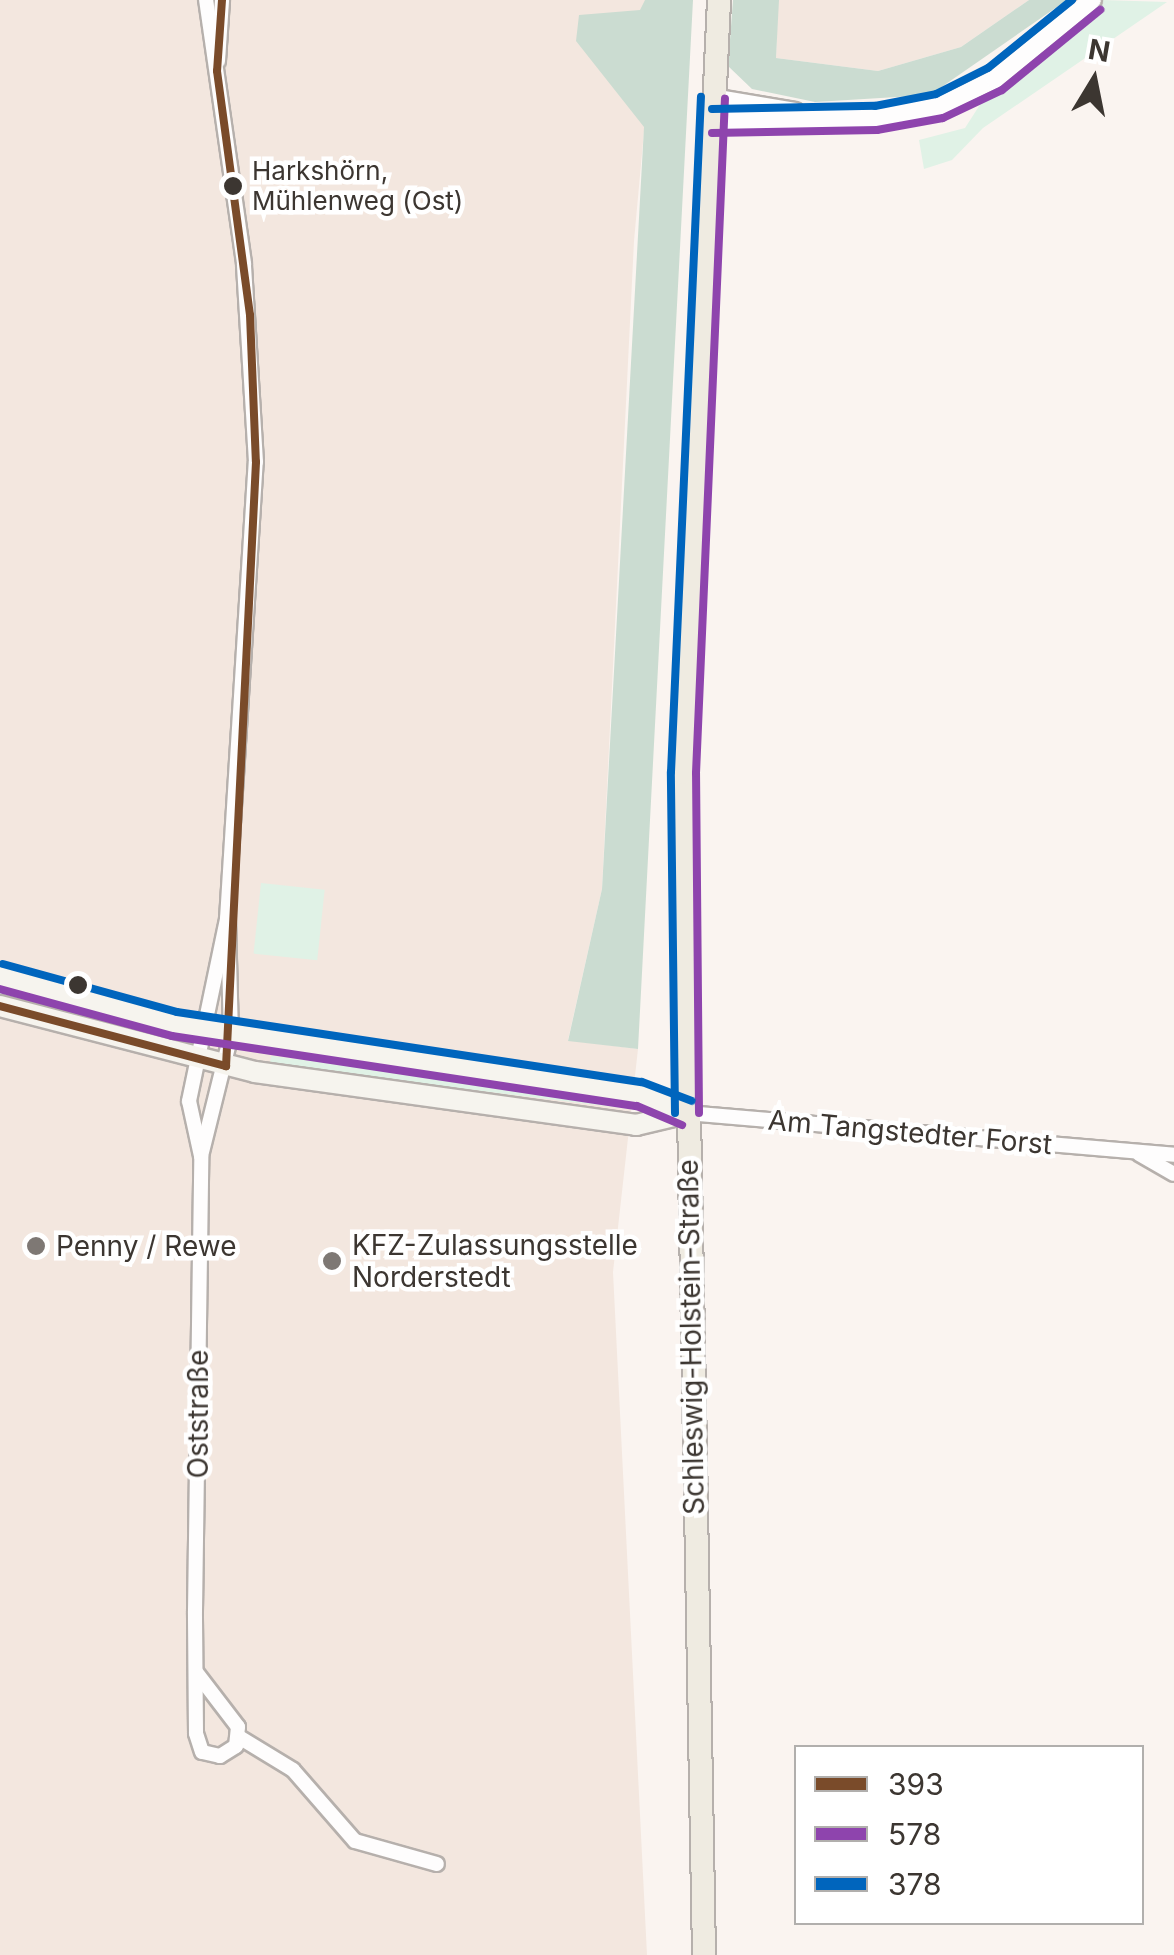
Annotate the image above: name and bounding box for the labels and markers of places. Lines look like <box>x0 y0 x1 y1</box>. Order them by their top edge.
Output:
place label: Harkshörn, Mühlenweg (Ost) <box>252 155 463 217</box>
marker: Harkshörn, Mühlenweg (Ost) <box>223 176 243 196</box>
unlabelled marker <box>68 975 88 995</box>
place label: KFZ-Zulassungsstelle Norderstedt <box>352 1228 638 1294</box>
place label: Penny / Rewe <box>56 1229 236 1263</box>
marker: Penny / Rewe <box>25 1235 47 1257</box>
marker: KFZ-Zulassungsstelle Norderstedt <box>321 1250 343 1272</box>

